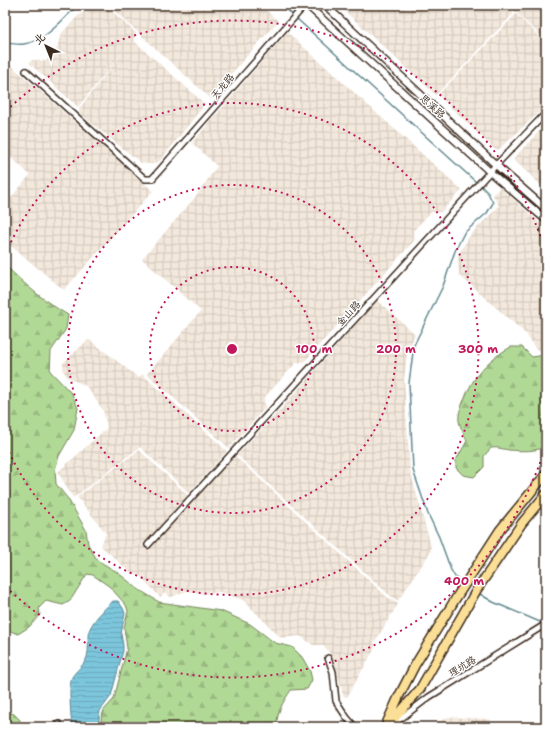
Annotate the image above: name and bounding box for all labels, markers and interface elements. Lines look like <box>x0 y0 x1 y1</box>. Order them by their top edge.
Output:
north arrow <box>26 26 66 66</box>
text: 北 <box>30 30 49 48</box>
street label: 天龙路 <box>208 71 237 102</box>
street label: 思溪路 <box>417 92 448 121</box>
street label: 金山路 <box>333 298 363 329</box>
text: 100 m <box>296 341 333 357</box>
text: 200 m <box>376 341 416 357</box>
text: 300 m <box>458 341 498 357</box>
centre of rings <box>225 342 239 356</box>
text: 400 m <box>444 573 484 589</box>
street label: 理坑路 <box>446 653 478 680</box>

